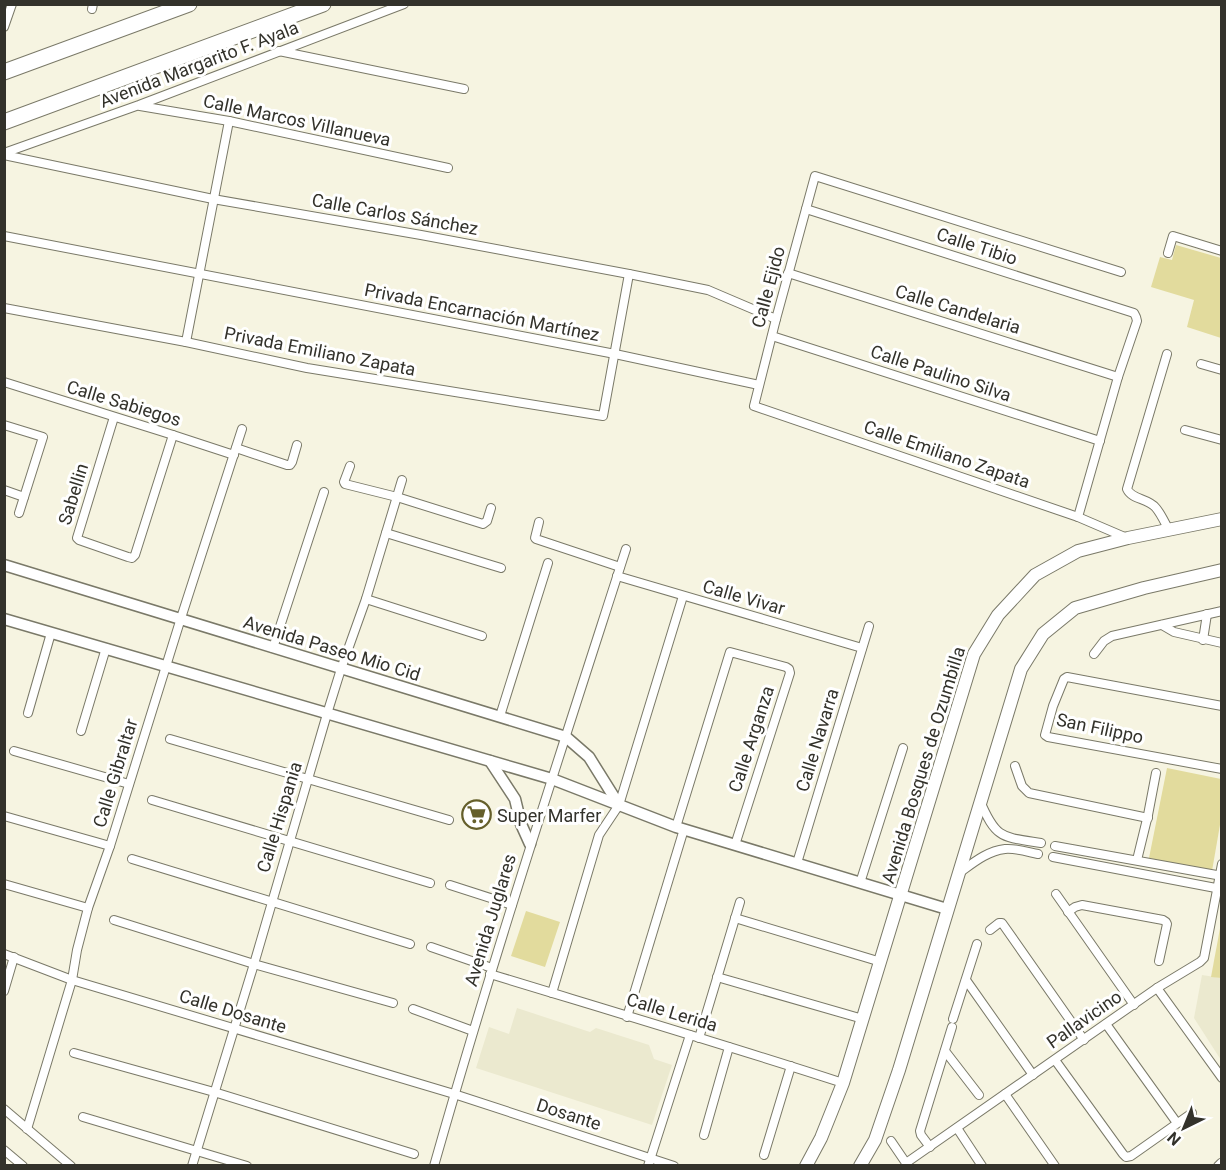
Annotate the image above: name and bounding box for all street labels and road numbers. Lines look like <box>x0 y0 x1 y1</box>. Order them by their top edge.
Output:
street label: Avenida Margarito F. Ayala <box>97 16 301 112</box>
street label: Calle Marcos Villanueva <box>201 90 393 150</box>
street label: Calle Carlos Sánchez <box>310 189 480 239</box>
street label: Calle Tibio <box>934 223 1020 269</box>
street label: Calle Ejido <box>747 244 789 330</box>
street label: Privada Encarnación Martínez <box>363 279 601 345</box>
street label: Calle Candelaria <box>893 280 1023 338</box>
street label: Privada Emiliano Zapata <box>223 322 417 380</box>
street label: Calle Paulino Silva <box>868 340 1014 406</box>
street label: Calle Sabiegos <box>64 376 184 430</box>
street label: Calle Emiliano Zapata <box>861 416 1033 492</box>
street label: Sabellin <box>54 461 92 527</box>
street label: Calle Vivar <box>700 575 788 619</box>
street label: Avenida Paseo Mio Cid <box>241 611 423 685</box>
street label: Avenida Bosques de Ozumbilla <box>877 644 969 886</box>
street label: Calle Arganza <box>724 683 778 795</box>
street label: Calle Navarra <box>791 686 843 794</box>
street label: San Filippo <box>1055 709 1145 747</box>
street label: Calle Gibraltar <box>88 716 142 830</box>
street label: Calle Hispania <box>252 759 306 875</box>
street label: Avenida Juglares <box>460 851 520 989</box>
street label: Calle Dosante <box>177 985 289 1037</box>
street label: Pallavicino <box>1043 986 1125 1052</box>
street label: Calle Lerida <box>624 988 720 1036</box>
street label: Dosante <box>534 1094 604 1134</box>

